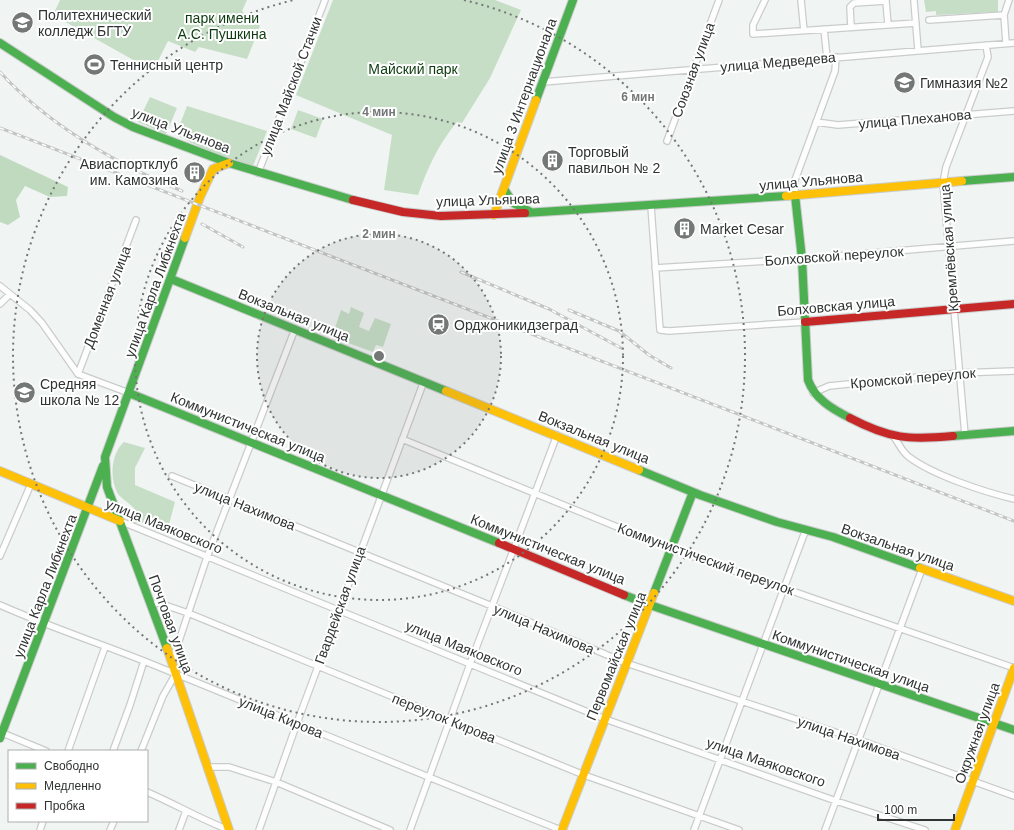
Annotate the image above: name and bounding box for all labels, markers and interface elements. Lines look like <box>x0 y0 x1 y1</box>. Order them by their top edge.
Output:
place label: Политехнический колледж БГТУ <box>38 7 152 39</box>
school or university icon: Политехнический колледж БГТУ <box>9 10 35 36</box>
park label: парк имени А.С. Пушкина <box>178 10 267 42</box>
street label: улица Майской Стачки <box>257 14 325 158</box>
street label: улица 3 Интернационала <box>488 16 560 176</box>
street label: Союзная улица <box>668 20 718 120</box>
street label: улица Медведева <box>720 49 837 75</box>
sports icon: Теннисный центр <box>81 52 107 78</box>
place label: Теннисный центр <box>110 57 223 73</box>
park label: Майский парк <box>368 61 459 77</box>
school or university icon: Гимназия №2 <box>892 70 918 96</box>
place label: Гимназия №2 <box>920 75 1008 91</box>
text: 6 мин <box>621 90 655 104</box>
street label: улица Ульянова <box>130 104 233 156</box>
text: 4 мин <box>362 105 396 119</box>
street label: улица Плеханова <box>858 106 972 132</box>
place label: Торговый павильон № 2 <box>568 144 660 176</box>
building icon: Торговый павильон № 2 <box>540 147 566 173</box>
place label: Авиаспортклуб им. Камозина <box>80 156 178 188</box>
building icon: Авиаспортклуб им. Камозина <box>181 159 207 185</box>
street label: улица Ульянова <box>759 168 864 194</box>
street label: Кремлёвская улица <box>937 184 961 312</box>
street label: улица Ульянова <box>436 190 540 210</box>
street label: улица Карла Либкнехта <box>121 210 189 359</box>
building icon: Market Cesar <box>671 216 697 242</box>
place label: Market Cesar <box>700 221 784 237</box>
text: 2 мин <box>362 227 396 241</box>
street label: Болховской переулок <box>764 243 905 269</box>
street label: Доменная улица <box>80 244 134 350</box>
street label: Вокзальная улица <box>236 285 352 345</box>
street label: Болховская улица <box>777 293 896 319</box>
station icon: Орджоникидзеград <box>426 312 452 338</box>
place label: Орджоникидзеград <box>454 317 578 333</box>
centre of rings <box>372 349 386 363</box>
street label: Кромской переулок <box>850 364 977 391</box>
place label: Средняя школа № 12 <box>40 376 120 408</box>
school or university icon: Средняя школа № 12 <box>11 379 37 405</box>
street label: Коммунистическая улица <box>168 389 328 465</box>
street label: Вокзальная улица <box>536 407 652 467</box>
street label: улица Нахимова <box>192 478 298 534</box>
street label: улица Маяковского <box>103 495 225 557</box>
street label: Коммунистическая улица <box>468 511 628 587</box>
street label: улица Карла Либкнехта <box>10 512 80 660</box>
street label: Коммунистический переулок <box>616 520 797 599</box>
street label: Вокзальная улица <box>839 520 957 574</box>
street label: Гвардейская улица <box>311 544 369 666</box>
street label: Почтовая улица <box>146 572 196 676</box>
street label: Первомайская улица <box>583 589 649 723</box>
street label: улица Нахимова <box>491 601 597 657</box>
street label: улица Маяковского <box>403 617 525 679</box>
street label: Коммунистическая улица <box>770 627 932 696</box>
street label: Окружная улица <box>951 680 1003 786</box>
street label: переулок Кирова <box>390 690 498 746</box>
street label: улица Кирова <box>237 693 325 741</box>
street label: улица Нахимова <box>796 713 903 763</box>
street label: улица Маяковского <box>704 734 828 790</box>
legend <box>8 750 148 822</box>
text: Свободно <box>44 759 99 773</box>
text: Медленно <box>44 779 101 793</box>
scale bar <box>878 796 954 822</box>
text: Пробка <box>44 799 85 813</box>
text: 100 m <box>884 803 917 817</box>

